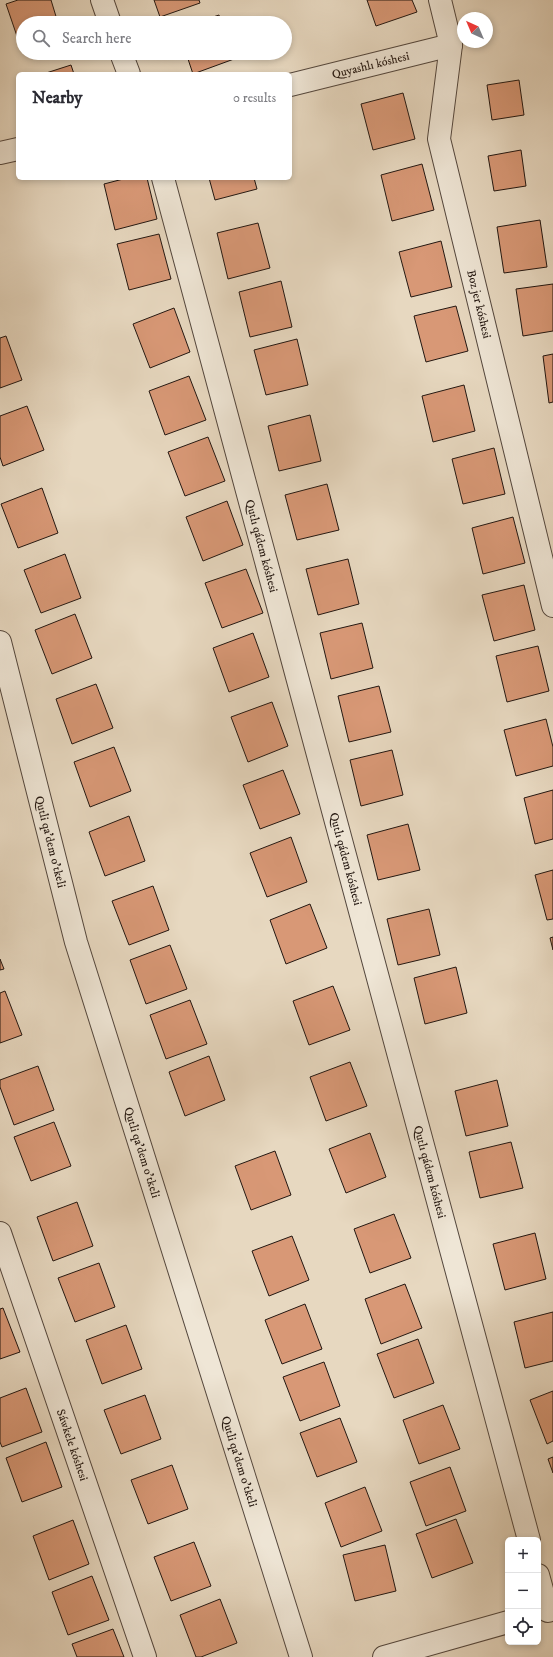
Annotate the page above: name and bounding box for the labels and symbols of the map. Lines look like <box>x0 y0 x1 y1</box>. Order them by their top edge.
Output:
north arrow <box>457 12 493 48</box>
street label: Quyashlı kóshesi <box>330 48 411 82</box>
street label: Boz jer kóshesi <box>464 268 495 340</box>
street label: Qutlı qádem kóshesi <box>242 498 282 594</box>
street label: Qutli qa'dem o'tkeli <box>32 794 69 889</box>
street label: Qutlı qádem kóshesi <box>326 811 366 907</box>
street label: Qutli qa'dem o'tkeli <box>121 1105 164 1200</box>
street label: Qutlı qádem kóshesi <box>410 1124 450 1220</box>
street label: Sáwkele kóshesi <box>53 1407 92 1483</box>
street label: Qutli qa'dem o'tkeli <box>218 1414 261 1509</box>

